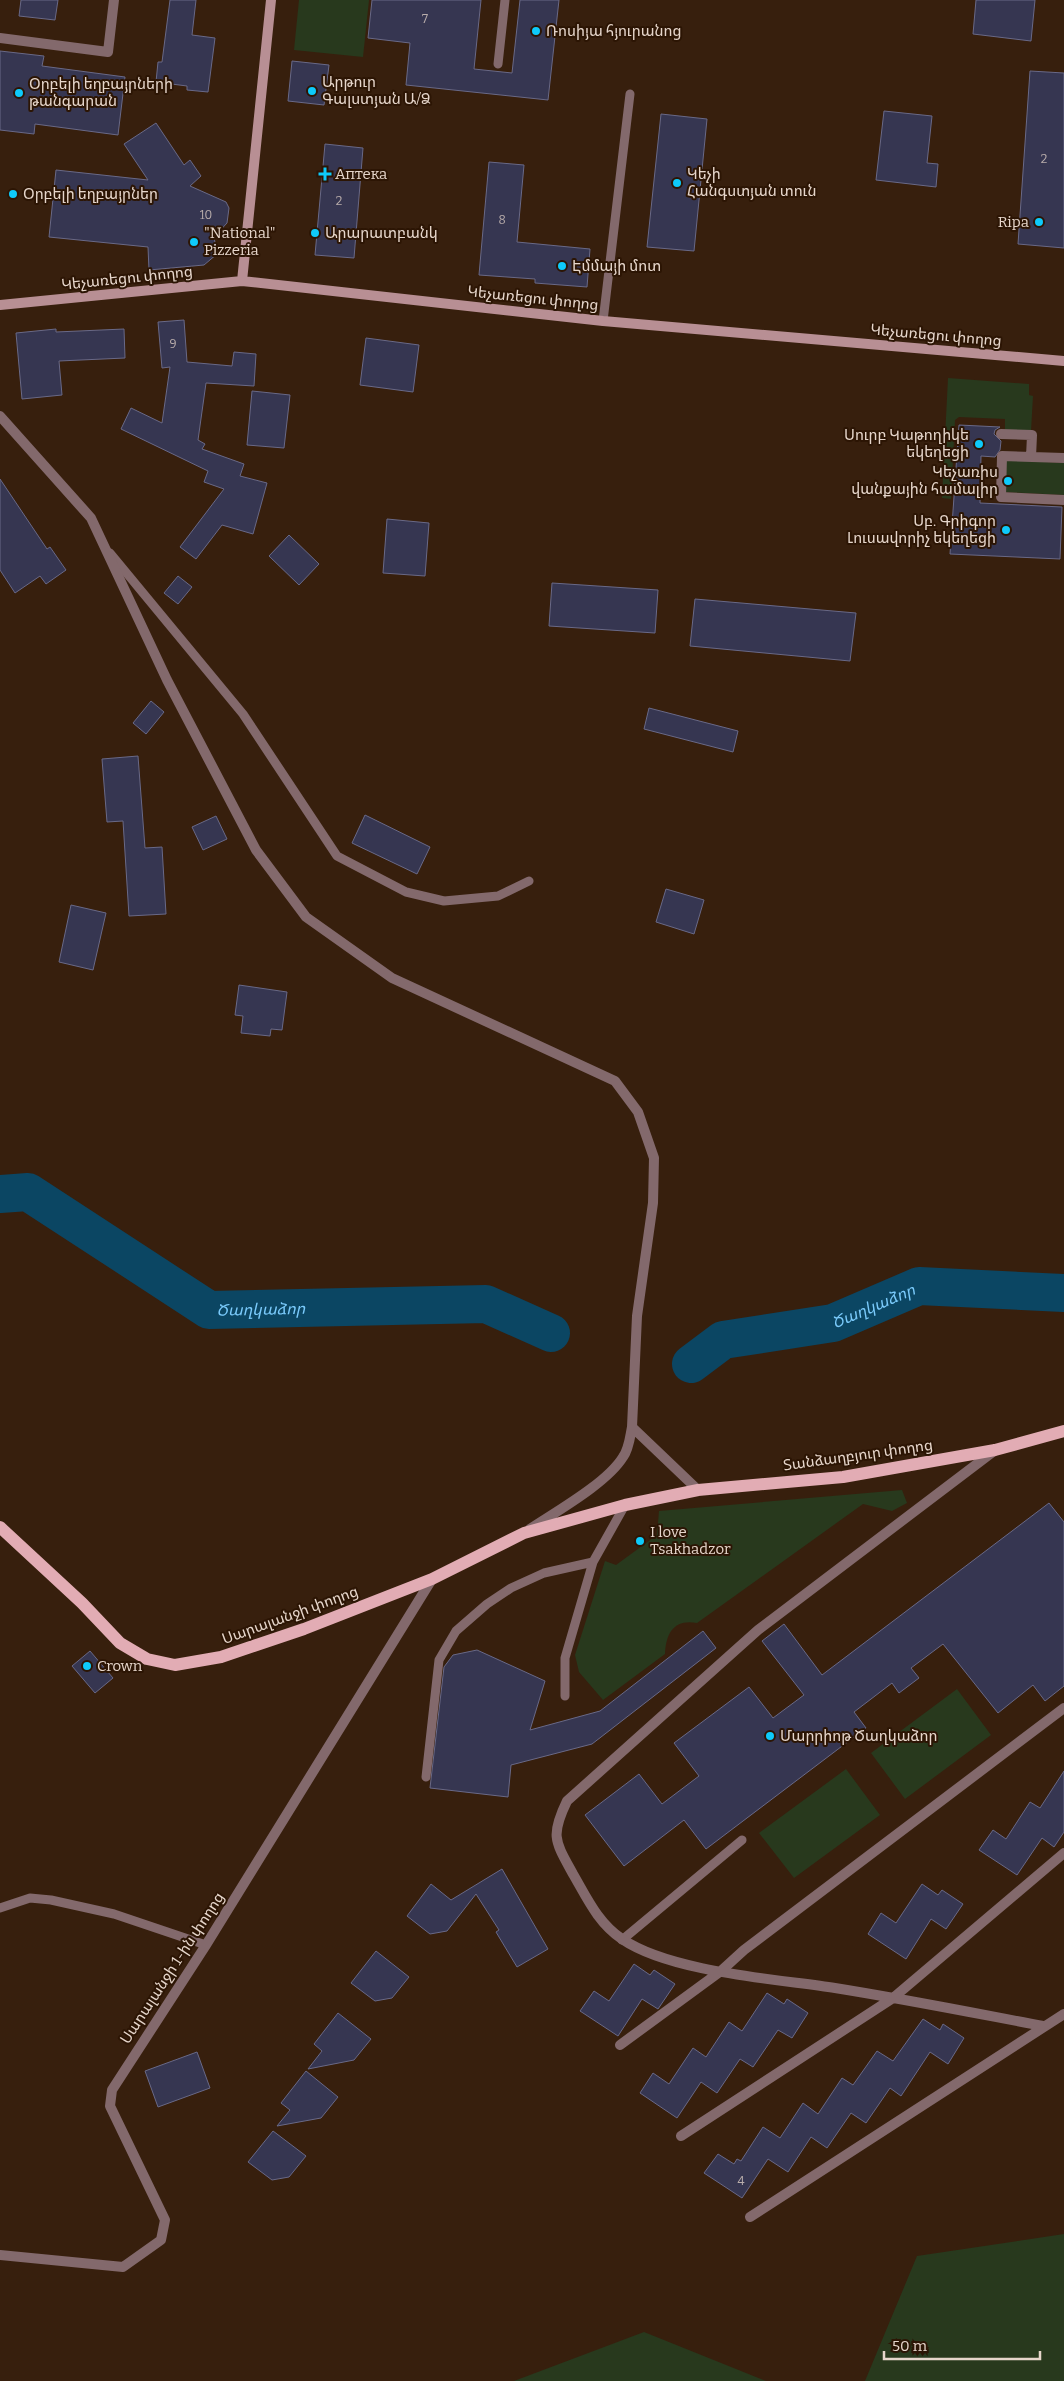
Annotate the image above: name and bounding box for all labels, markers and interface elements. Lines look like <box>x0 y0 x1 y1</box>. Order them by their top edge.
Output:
house number: 7 <box>422 12 428 26</box>
place label: Ռոսիյա հյուրանոց <box>546 22 681 40</box>
marker: Ռոսիյա հյուրանոց <box>530 25 542 37</box>
place label: Արթուր Գալստյան Ա/Ձ <box>322 73 431 108</box>
place label: Օրբելի եղբայրների թանգարան <box>29 75 173 110</box>
marker: Արթուր Գալստյան Ա/Ձ <box>306 85 318 97</box>
marker: Օրբելի եղբայրների թանգարան <box>13 87 25 99</box>
house number: 2 <box>1041 152 1047 166</box>
place label: Аптека <box>335 165 387 183</box>
place label: Կեչի Հանգստյան տուն <box>687 165 816 200</box>
marker: Аптека <box>319 168 331 180</box>
marker: Կեչի Հանգստյան տուն <box>671 177 683 189</box>
place label: Օրբելի եղբայրներ <box>23 185 158 203</box>
marker: Օրբելի եղբայրներ <box>7 188 19 200</box>
house number: 2 <box>336 194 342 208</box>
house number: 10 <box>200 208 212 222</box>
house number: 8 <box>498 213 506 227</box>
place label: Ripa <box>998 213 1029 231</box>
marker: Ripa <box>1033 216 1045 228</box>
place label: "National" Pizzeria <box>204 224 276 259</box>
place label: Արարատբանկ <box>325 224 438 242</box>
marker: Արարատբանկ <box>309 227 321 239</box>
marker: "National" Pizzeria <box>188 236 200 248</box>
place label: Էմմայի մոտ <box>572 257 661 275</box>
marker: Էմմայի մոտ <box>556 260 568 272</box>
street label: Կեչառեցու փողոց <box>61 262 193 294</box>
street label: Կեչառեցու փողոց <box>467 282 599 314</box>
street label: Կեչառեցու փողոց <box>870 320 1002 350</box>
house number: 9 <box>169 337 177 351</box>
place label: Սուրբ Կաթողիկե եկեղեցի <box>844 426 969 461</box>
marker: Սուրբ Կաթողիկե եկեղեցի <box>973 438 985 450</box>
place label: Կեչառիս վանքային համալիր <box>851 463 998 498</box>
marker: Կեչառիս վանքային համալիր <box>1002 475 1014 487</box>
place label: Սբ. Գրիգոր Լուսավորիչ եկեղեցի <box>847 512 996 547</box>
marker: Սբ. Գրիգոր Լուսավորիչ եկեղեցի <box>1000 524 1012 536</box>
water label: Ծաղկաձոր <box>829 1280 918 1332</box>
water label: Ծաղկաձոր <box>216 1299 306 1320</box>
street label: Տանձաղբյուր փողոց <box>782 1436 934 1474</box>
place label: I love Tsakhadzor <box>650 1523 731 1558</box>
marker: I love Tsakhadzor <box>634 1535 646 1547</box>
street label: Սարալանջի փողոց <box>220 1582 360 1648</box>
place label: Crown <box>97 1657 143 1675</box>
marker: Crown <box>81 1660 93 1672</box>
place label: Մարրիոթ Ծաղկաձոր <box>780 1727 937 1745</box>
marker: Մարրիոթ Ծաղկաձոր <box>764 1730 776 1742</box>
street label: Սարալանջի 1-ին փողոց <box>116 1889 228 2047</box>
house number: 4 <box>737 2174 745 2188</box>
scale bar <box>884 2328 1040 2360</box>
text: 50 m <box>892 2337 928 2355</box>

